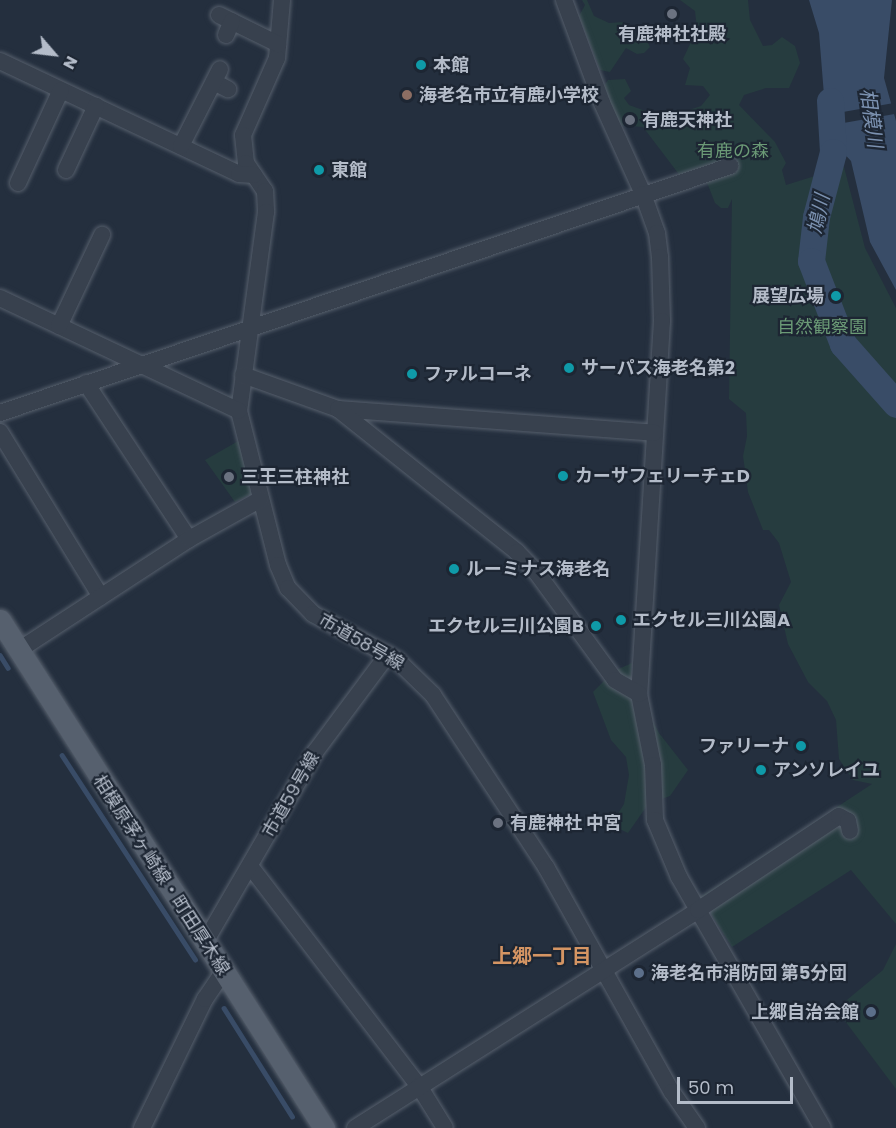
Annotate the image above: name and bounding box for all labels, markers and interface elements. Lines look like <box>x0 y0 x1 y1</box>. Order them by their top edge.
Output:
marker: 有鹿神社社殿 <box>665 7 679 21</box>
place label: 有鹿神社社殿 <box>618 23 726 45</box>
north arrow <box>24 24 84 84</box>
text: N <box>57 52 83 73</box>
place label: 本館 <box>433 54 469 76</box>
marker: 本館 <box>414 58 428 72</box>
place label: 海老名市立有鹿小学校 <box>419 84 599 106</box>
water label: 相模川 <box>855 87 887 149</box>
marker: 海老名市立有鹿小学校 <box>400 88 414 102</box>
place label: 有鹿天神社 <box>642 109 732 131</box>
marker: 有鹿天神社 <box>623 113 637 127</box>
park label: 有鹿の森 <box>697 140 769 162</box>
place label: 東館 <box>331 159 367 181</box>
marker: 東館 <box>312 163 326 177</box>
water label: 鳩川 <box>803 192 835 236</box>
place label: 展望広場 <box>752 285 824 307</box>
marker: 展望広場 <box>829 289 843 303</box>
park label: 自然観察園 <box>777 316 867 338</box>
place label: サーパス海老名第2 <box>581 357 735 379</box>
marker: サーパス海老名第2 <box>562 361 576 375</box>
place label: ファルコーネ <box>424 363 532 385</box>
marker: ファルコーネ <box>405 367 419 381</box>
place label: カーサフェリーチェD <box>575 465 750 487</box>
place label: 三王三柱神社 <box>241 466 349 488</box>
marker: カーサフェリーチェD <box>556 469 570 483</box>
marker: 三王三柱神社 <box>222 470 236 484</box>
place label: ルーミナス海老名 <box>466 558 610 580</box>
marker: ルーミナス海老名 <box>447 562 461 576</box>
street label: 市道58号線 <box>315 609 407 675</box>
place label: エクセル三川公園A <box>633 609 790 631</box>
marker: エクセル三川公園A <box>614 613 628 627</box>
place label: エクセル三川公園B <box>428 615 584 637</box>
marker: エクセル三川公園B <box>589 619 603 633</box>
place label: ファリーナ <box>699 735 789 757</box>
marker: ファリーナ <box>794 739 808 753</box>
street label: 市道59号線 <box>258 749 324 841</box>
place label: アンソレイユ <box>773 759 881 781</box>
marker: アンソレイユ <box>754 763 768 777</box>
street label: 相模原茅ヶ崎線・町田厚木線 <box>88 771 234 979</box>
place label: 有鹿神社 中宮 <box>510 812 622 834</box>
marker: 有鹿神社 中宮 <box>491 816 505 830</box>
district label: 上郷一丁目 <box>492 944 592 968</box>
place label: 海老名市消防団 第5分団 <box>651 962 847 984</box>
marker: 海老名市消防団 第5分団 <box>632 966 646 980</box>
place label: 上郷自治会館 <box>751 1001 859 1023</box>
marker: 上郷自治会館 <box>864 1005 878 1019</box>
scale bar <box>680 1065 796 1103</box>
text: 50 m <box>688 1075 734 1100</box>

